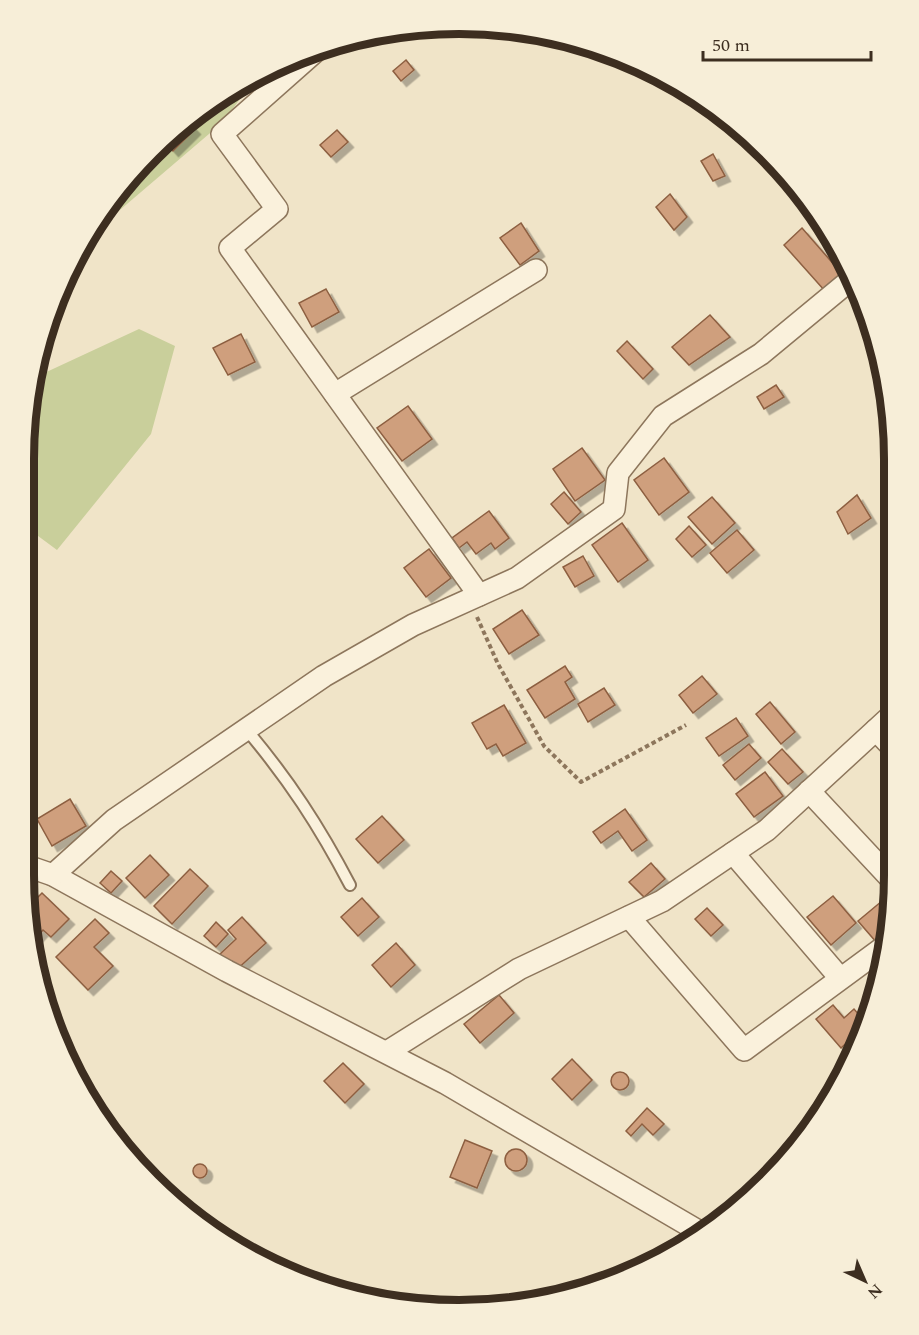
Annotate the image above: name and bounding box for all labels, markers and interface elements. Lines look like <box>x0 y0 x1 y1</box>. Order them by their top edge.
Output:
scale bar <box>703 24 871 62</box>
text: 50 m <box>712 32 750 59</box>
north arrow <box>835 1251 895 1311</box>
text: N <box>862 1278 888 1304</box>

